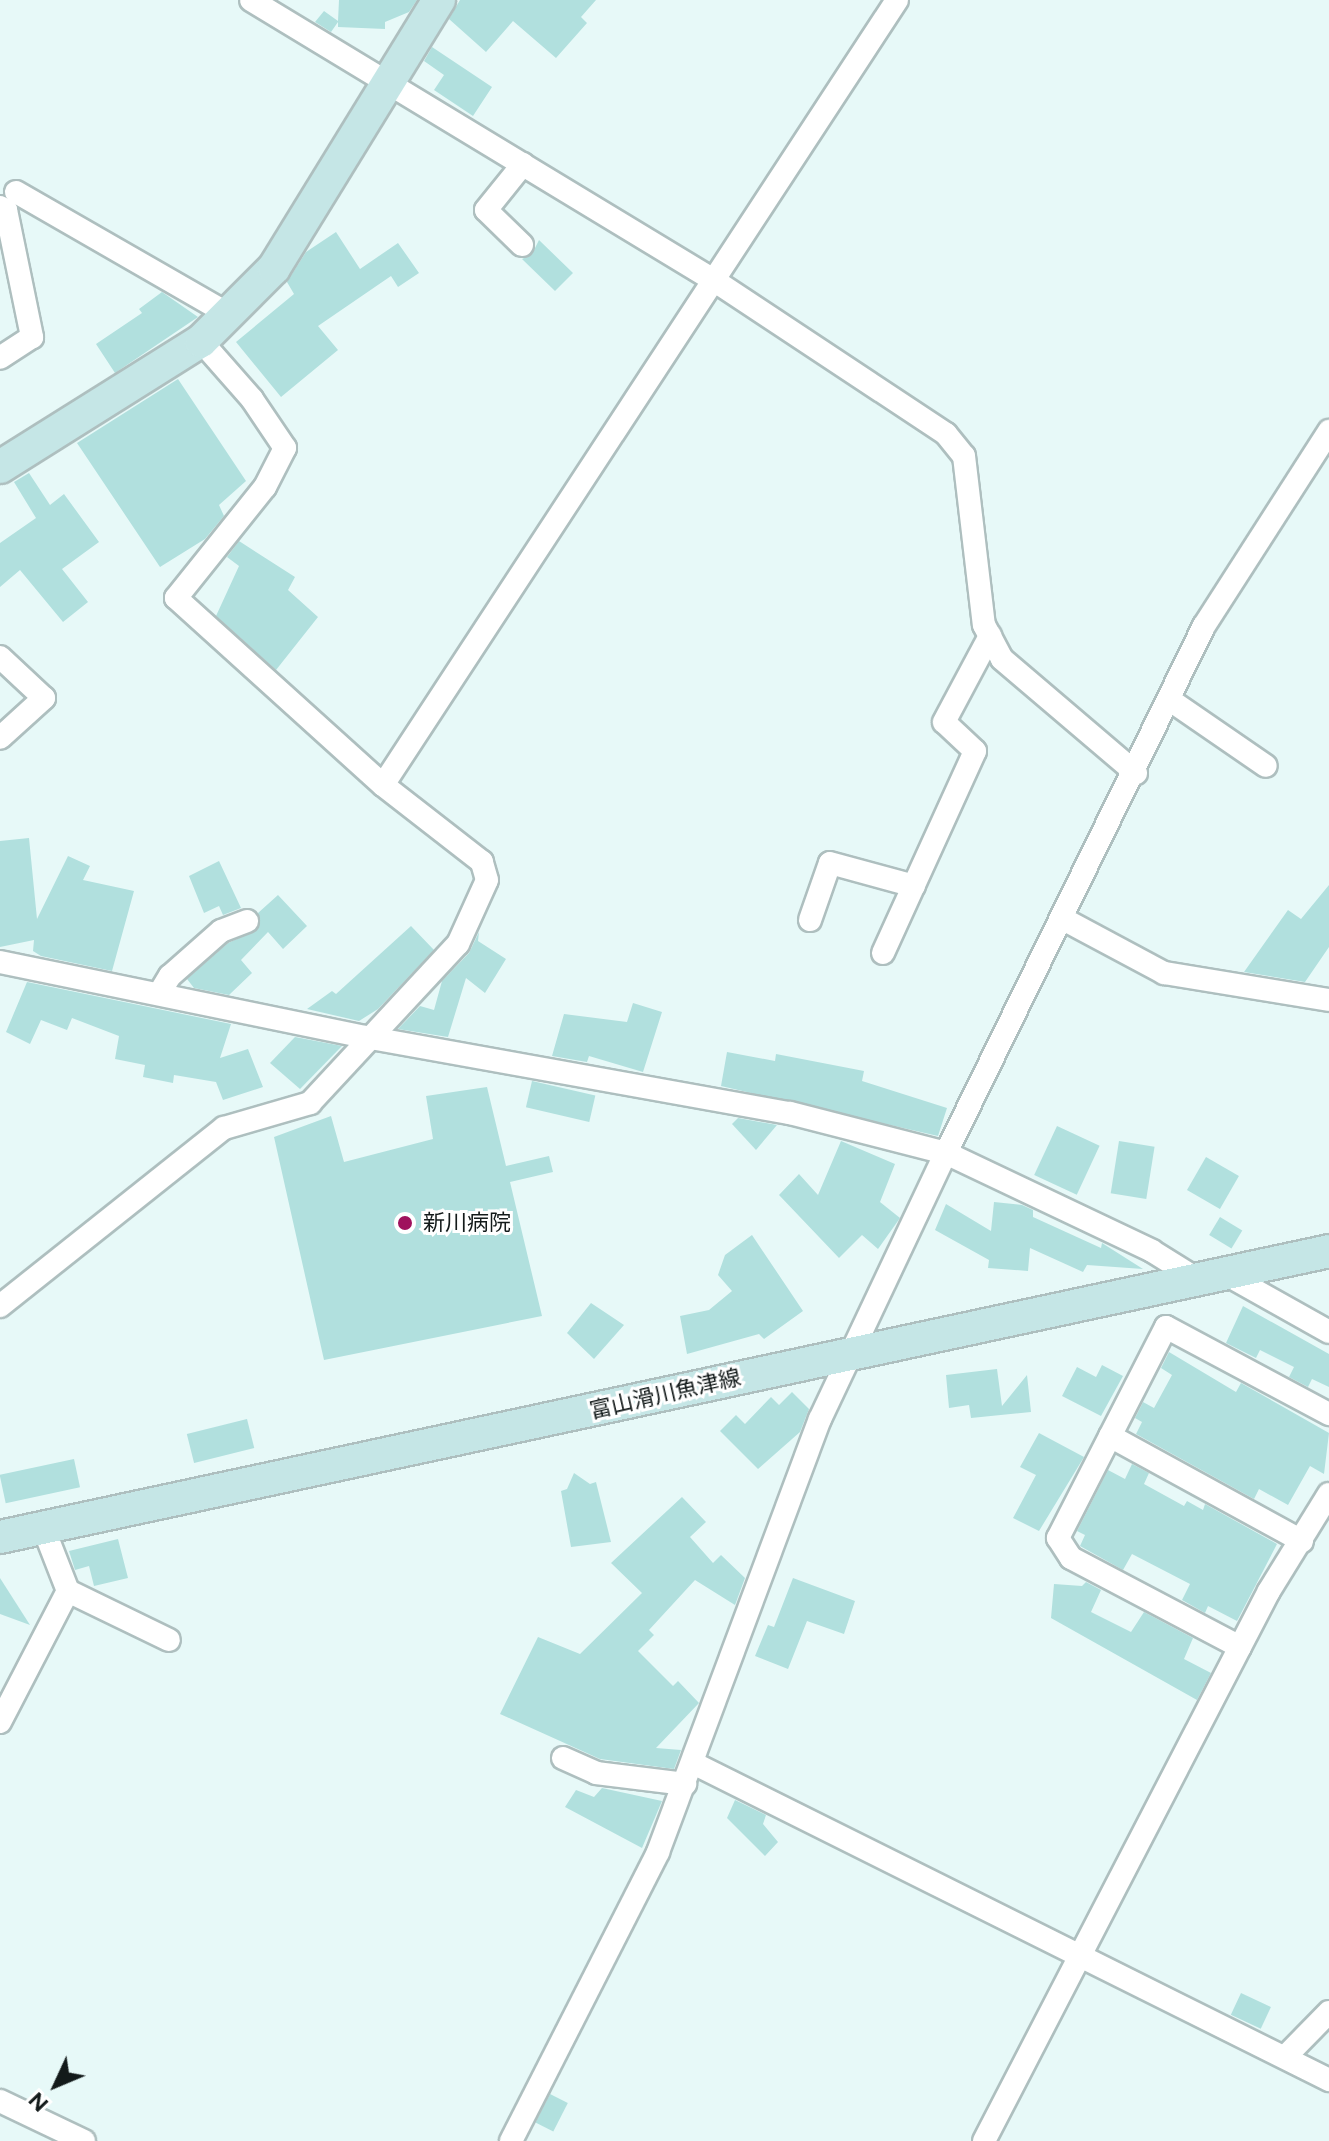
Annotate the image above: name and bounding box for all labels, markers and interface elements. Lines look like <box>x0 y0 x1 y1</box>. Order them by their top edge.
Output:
place label: 新川病院 <box>423 1210 511 1236</box>
marker: 新川病院 <box>394 1212 416 1234</box>
street label: 富山滑川魚津線 <box>587 1364 743 1424</box>
north arrow <box>16 2045 96 2125</box>
text: N <box>23 2087 54 2118</box>

